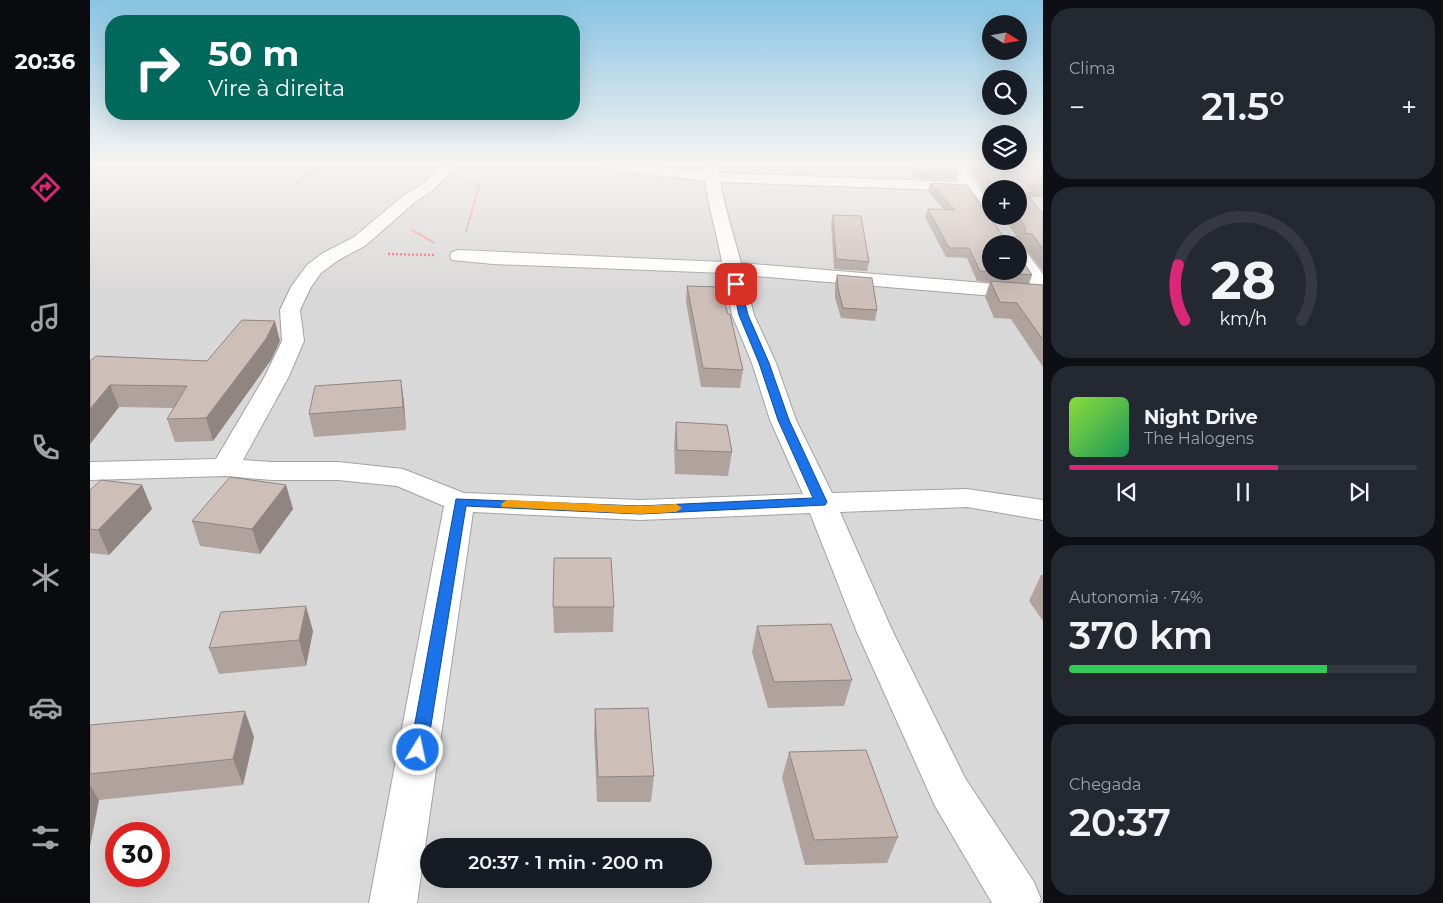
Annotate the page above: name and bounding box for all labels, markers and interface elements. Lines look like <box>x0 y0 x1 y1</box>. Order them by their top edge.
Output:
north arrow <box>982 15 1028 60</box>
map controls <box>982 15 1027 280</box>
text: 50 m <box>208 32 299 75</box>
icon: right <box>125 35 190 100</box>
text: 20:36 <box>15 48 75 75</box>
text: Clima <box>1069 59 1115 78</box>
button: search <box>982 70 1027 115</box>
text: Vire à direita <box>208 75 345 102</box>
text: 21.5° <box>1201 83 1285 130</box>
text: − <box>1069 90 1085 124</box>
text: + <box>1401 90 1417 124</box>
button: layers <box>982 125 1027 170</box>
icon: directions <box>28 170 63 205</box>
button: + <box>982 180 1027 225</box>
button: − <box>982 235 1027 280</box>
text: 28 <box>1210 249 1276 312</box>
pin <box>715 263 757 305</box>
icon: arrive <box>722 270 750 298</box>
icon: music <box>28 300 63 335</box>
text: km/h <box>1219 308 1267 329</box>
text: Night Drive <box>1144 406 1258 429</box>
text: The Halogens <box>1144 429 1254 448</box>
icon: phone <box>28 430 63 465</box>
icon: previous <box>1113 478 1141 506</box>
icon: pause <box>1229 478 1257 506</box>
icon: next <box>1345 478 1373 506</box>
icon: climate <box>28 560 63 595</box>
text: Autonomia · 74% <box>1069 588 1203 607</box>
text: 370 km <box>1069 612 1213 659</box>
icon: car <box>28 690 63 725</box>
position arrow <box>391 723 443 775</box>
text: Chegada <box>1069 775 1142 794</box>
text: 20:37 <box>1069 799 1171 846</box>
icon: filters <box>28 820 63 855</box>
speed limit sign: 30 <box>105 822 170 887</box>
text: 20:37 · 1 min · 200 m <box>468 851 664 874</box>

